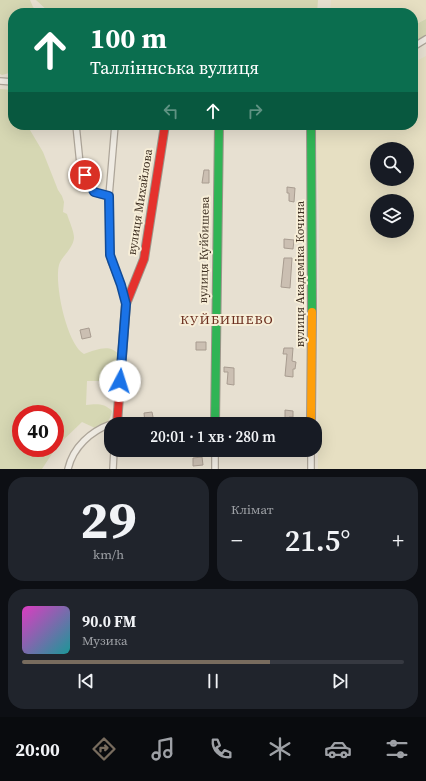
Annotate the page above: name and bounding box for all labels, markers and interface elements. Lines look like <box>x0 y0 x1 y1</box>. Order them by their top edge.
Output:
text: 100 m <box>90 19 167 57</box>
icon: ahead <box>24 24 76 76</box>
text: Талліннська вулиця <box>90 55 259 80</box>
icon: left <box>160 100 182 122</box>
icon: ahead <box>202 100 224 122</box>
icon: right <box>244 100 266 122</box>
map controls <box>370 142 414 238</box>
button: search <box>370 142 414 186</box>
street label: вулиця Михайлова <box>124 147 156 256</box>
pin <box>68 158 102 192</box>
icon: arrive <box>74 164 96 186</box>
button: layers <box>370 194 414 238</box>
street label: вулиця Куйбишева <box>195 196 213 304</box>
street label: вулиця Академіка Кочина <box>292 200 308 347</box>
district label: КУЙБИШЕВО <box>180 311 274 328</box>
position arrow <box>99 360 141 402</box>
speed limit sign: 40 <box>12 405 64 457</box>
text: 20:01 · 1 хв · 280 m <box>150 426 276 447</box>
text: 29 <box>80 484 137 555</box>
text: Клімат <box>231 501 274 518</box>
text: 21.5° <box>285 520 350 561</box>
text: − <box>231 525 243 555</box>
text: + <box>392 525 404 555</box>
text: km/h <box>93 546 124 563</box>
text: 90.0 FM <box>82 611 136 632</box>
text: Музика <box>82 632 128 649</box>
icon: previous <box>75 670 97 692</box>
icon: pause <box>202 670 224 692</box>
icon: next <box>329 670 351 692</box>
icon: directions <box>90 735 118 763</box>
icon: music <box>149 735 177 763</box>
icon: phone <box>207 735 235 763</box>
icon: climate <box>266 735 294 763</box>
icon: car <box>324 735 352 763</box>
icon: filters <box>383 735 411 763</box>
text: 20:00 <box>15 737 60 762</box>

